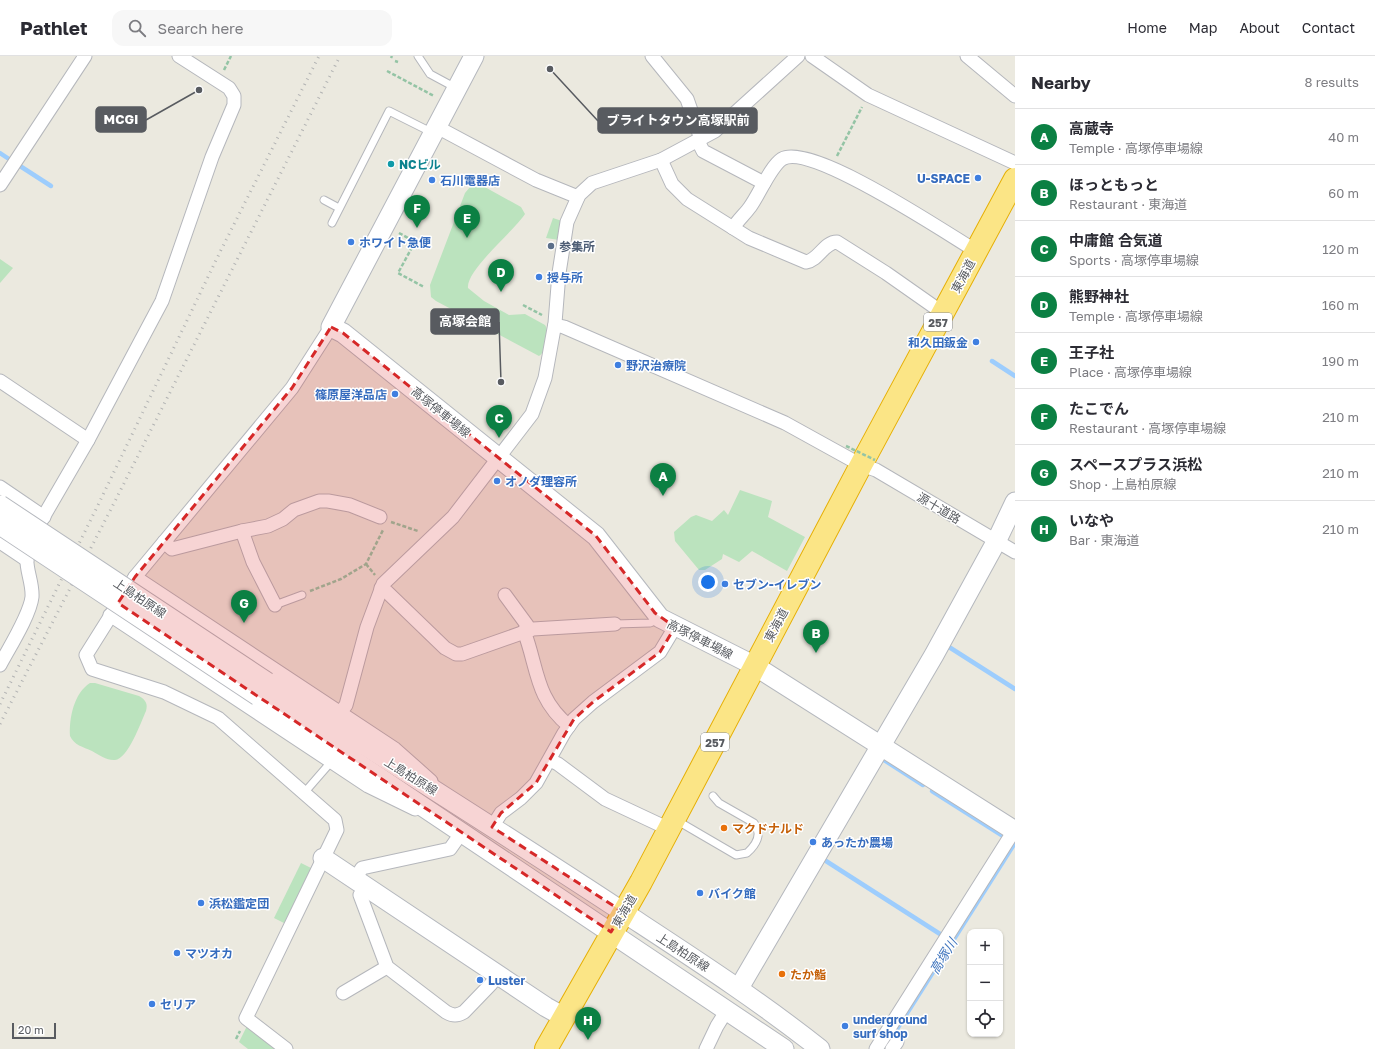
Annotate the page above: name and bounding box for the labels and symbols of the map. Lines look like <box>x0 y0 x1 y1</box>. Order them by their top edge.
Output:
callout: MCGI <box>96 107 146 132</box>
callout: ブライトタウン高塚駅前 <box>598 108 757 133</box>
text: MCGI <box>104 111 138 127</box>
text: ブライトタウン高塚駅前 <box>606 112 750 128</box>
place label: NCビル <box>399 157 441 172</box>
marker: NCビル <box>386 159 396 169</box>
place label: U-SPACE <box>917 171 970 186</box>
place label: 石川電器店 <box>440 173 500 188</box>
marker: U-SPACE <box>973 173 983 183</box>
marker: 石川電器店 <box>427 175 437 185</box>
pin: F <box>404 195 430 228</box>
pin: E <box>454 205 480 238</box>
place label: ホワイト急便 <box>359 235 431 250</box>
marker: ホワイト急便 <box>346 237 356 247</box>
place label: 参集所 <box>559 239 595 254</box>
marker: 参集所 <box>546 241 556 251</box>
street label: 東海道 <box>948 257 978 295</box>
pin: D <box>488 259 514 292</box>
place label: 授与所 <box>547 270 583 285</box>
marker: 授与所 <box>534 272 544 282</box>
callout: 高塚会館 <box>431 309 499 334</box>
text: 高塚会館 <box>439 313 491 329</box>
road number: 257 <box>924 313 952 331</box>
place label: 和久田鈑金 <box>908 335 968 350</box>
marker: 和久田鈑金 <box>971 337 981 347</box>
place label: 野沢治療院 <box>626 358 686 373</box>
marker: 野沢治療院 <box>613 360 623 370</box>
street label: 高塚停車場線 <box>408 384 474 440</box>
place label: 篠原屋洋品店 <box>315 387 387 402</box>
marker: 篠原屋洋品店 <box>390 389 400 399</box>
pin: C <box>486 405 512 438</box>
pin: A <box>650 463 676 496</box>
place label: オノダ理容所 <box>505 474 577 489</box>
marker: オノダ理容所 <box>492 476 502 486</box>
street label: 源十道路 <box>915 489 963 527</box>
your location <box>698 572 718 592</box>
street label: 上島柏原線 <box>111 575 169 621</box>
place label: セブン-イレブン <box>733 577 822 592</box>
marker: セブン-イレブン <box>720 579 730 589</box>
pin: G <box>231 590 257 623</box>
street label: 東海道 <box>761 606 791 644</box>
street label: 高塚停車場線 <box>665 616 735 662</box>
pin: B <box>803 620 829 653</box>
road number: 257 <box>701 733 729 751</box>
street label: 上島柏原線 <box>382 754 440 798</box>
place label: マクドナルド <box>732 821 804 836</box>
marker: マクドナルド <box>719 823 729 833</box>
place label: あったか農場 <box>821 835 893 850</box>
marker: あったか農場 <box>808 837 818 847</box>
place label: バイク館 <box>708 886 756 901</box>
marker: バイク館 <box>695 888 705 898</box>
street label: 東海道 <box>609 892 639 930</box>
place label: 浜松鑑定団 <box>209 896 269 911</box>
marker: 浜松鑑定団 <box>196 898 206 908</box>
street label: 上島柏原線 <box>654 929 712 975</box>
water label: 高塚川 <box>926 934 961 977</box>
place label: マツオカ <box>185 946 233 961</box>
marker: マツオカ <box>172 948 182 958</box>
place label: たか鮨 <box>790 967 826 982</box>
marker: たか鮨 <box>777 969 787 979</box>
place label: Luster <box>488 973 525 988</box>
marker: Luster <box>475 975 485 985</box>
place label: セリア <box>160 997 196 1012</box>
marker: セリア <box>147 999 157 1009</box>
pin: H <box>575 1007 601 1040</box>
place label: underground surf shop <box>853 1012 927 1041</box>
scale bar <box>12 1021 56 1040</box>
marker: underground surf shop <box>840 1021 850 1031</box>

